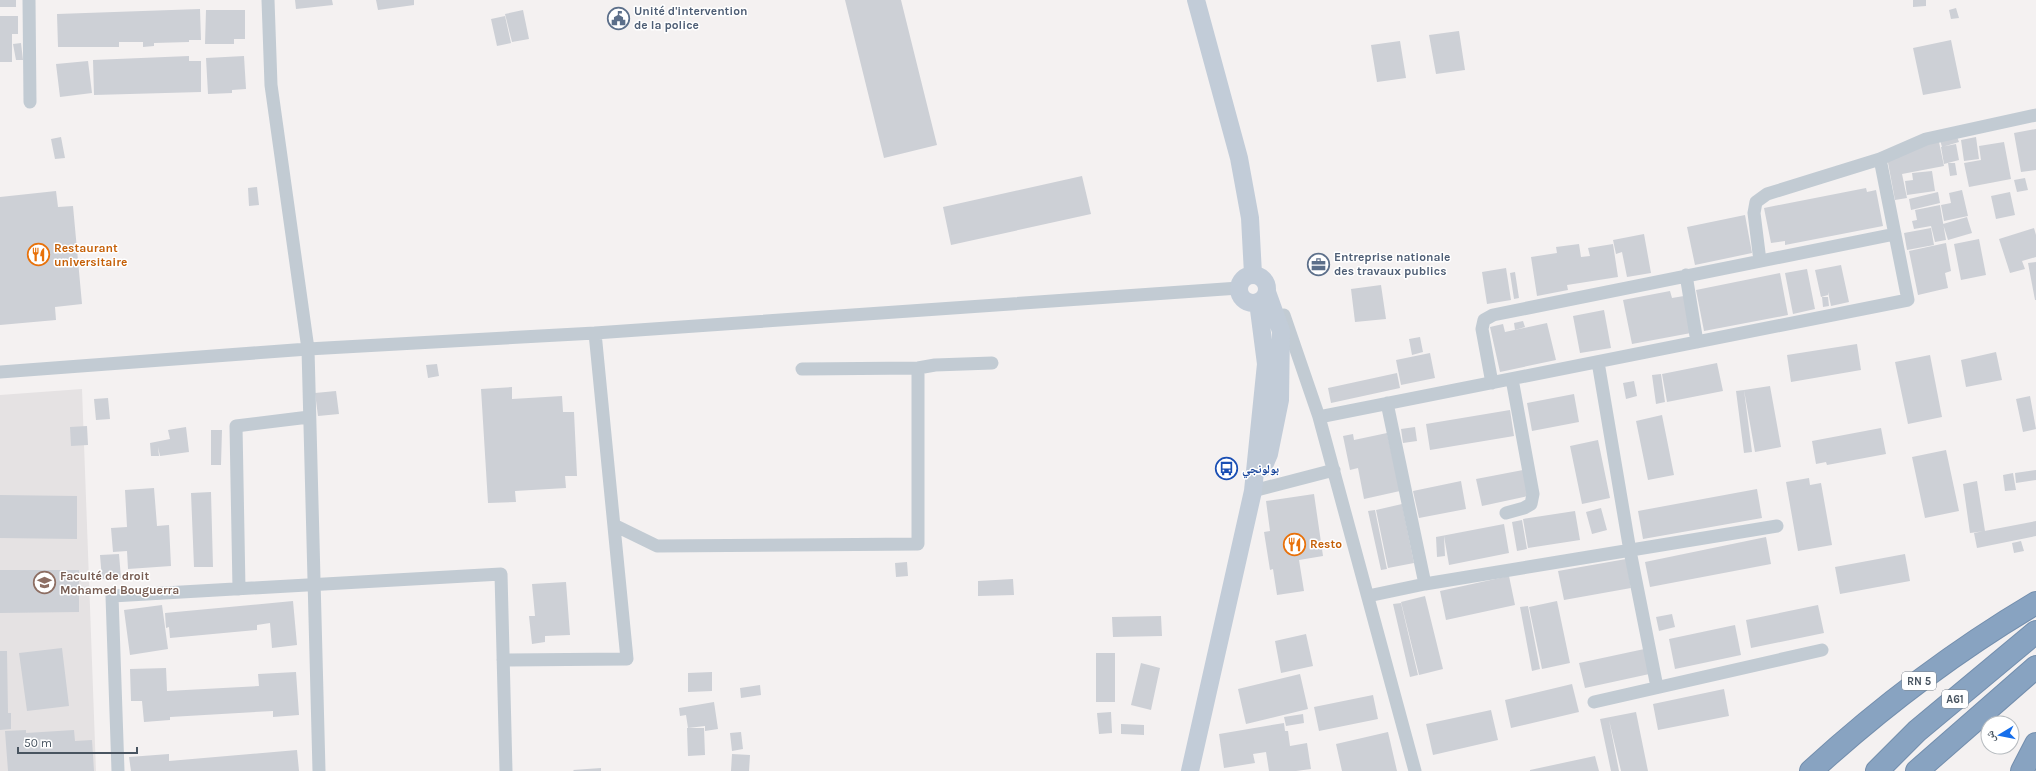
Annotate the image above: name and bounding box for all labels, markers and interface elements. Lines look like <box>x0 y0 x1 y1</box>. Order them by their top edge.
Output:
place label: Unité d'intervention de la police <box>634 4 748 32</box>
public building icon: Unité d'intervention de la police <box>605 5 631 31</box>
place label: Restaurant universitaire <box>54 241 127 269</box>
restaurant icon: Restaurant universitaire <box>26 242 52 268</box>
place label: Entreprise nationale des travaux publics <box>1334 250 1450 278</box>
office icon: Entreprise nationale des travaux publics <box>1306 251 1332 277</box>
bus stop icon: بولونجي <box>1213 456 1239 482</box>
place label: بولونجي <box>1242 462 1279 479</box>
restaurant icon: Resto <box>1281 531 1307 557</box>
place label: Resto <box>1310 537 1342 551</box>
place label: Faculté de droit Mohamed Bouguerra <box>60 569 179 597</box>
school or university icon: Faculté de droit Mohamed Bouguerra <box>32 570 58 596</box>
road number: RN 5 <box>1902 672 1936 690</box>
road number: A61 <box>1942 690 1968 708</box>
north arrow <box>1980 715 2020 755</box>
scale bar <box>18 729 137 755</box>
text: ش <box>1983 729 1999 744</box>
text: 50 m <box>24 736 52 750</box>

